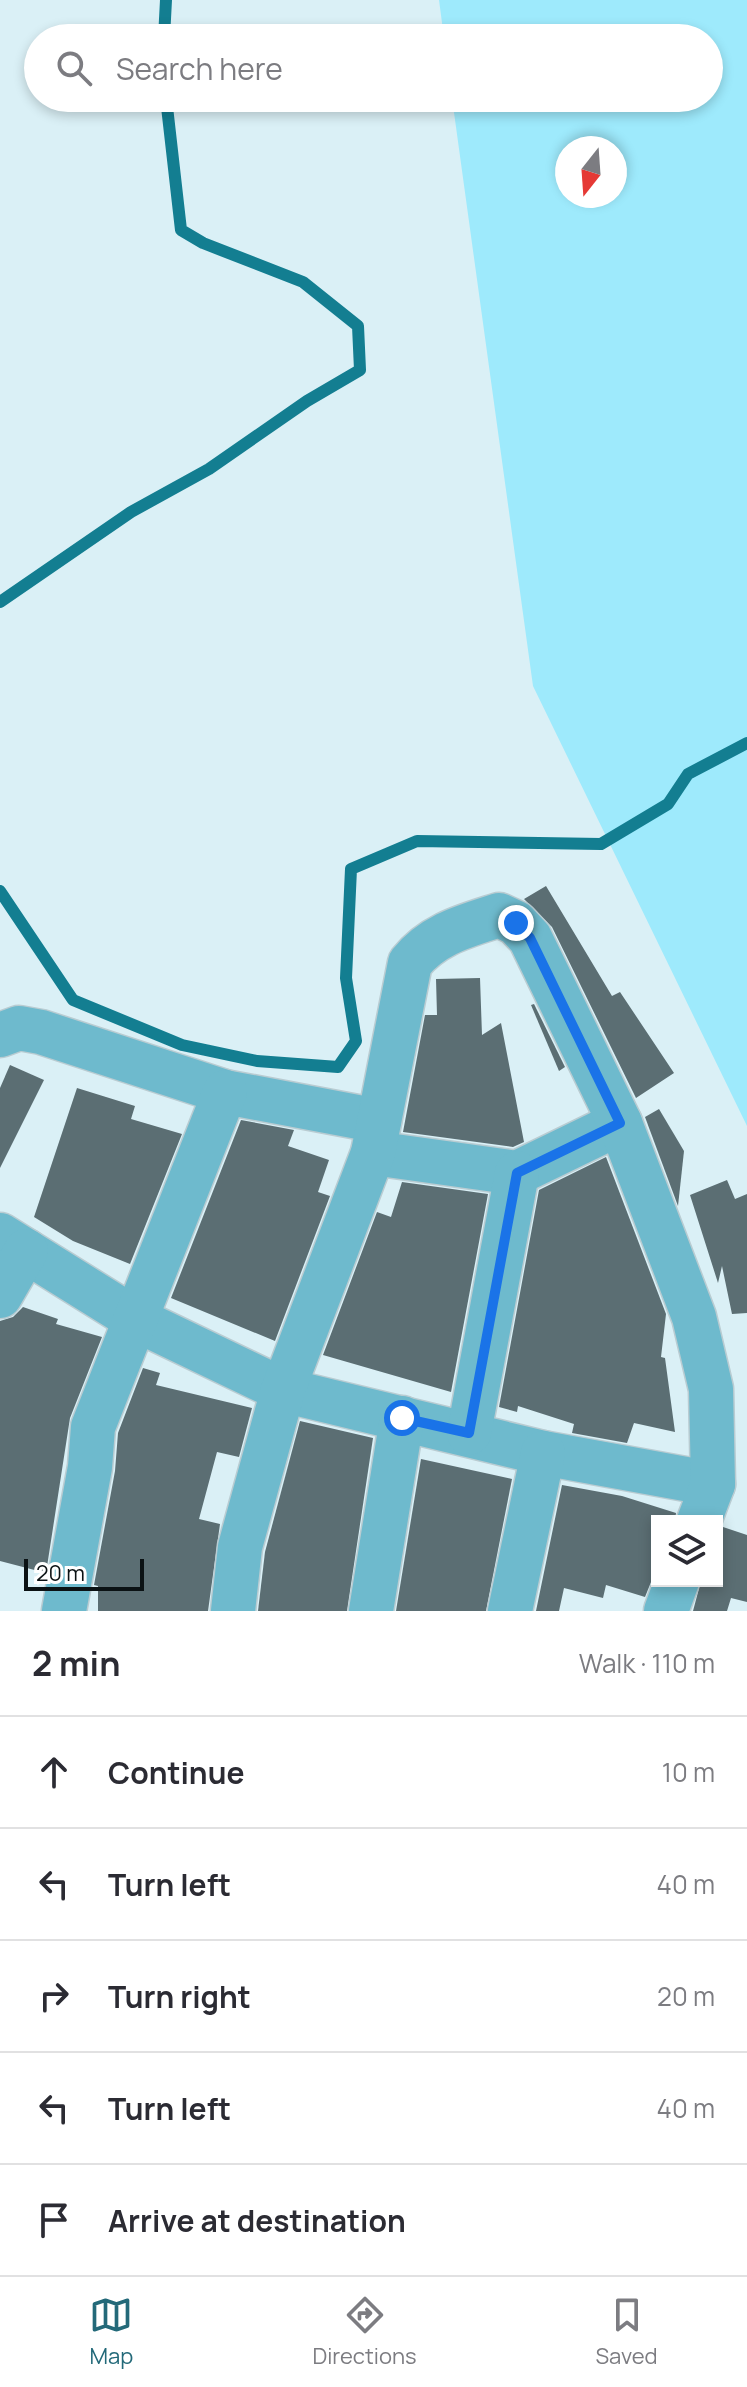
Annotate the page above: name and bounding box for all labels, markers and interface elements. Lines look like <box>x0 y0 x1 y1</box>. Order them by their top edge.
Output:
search box <box>24 24 723 112</box>
icon: search <box>52 46 96 90</box>
text: Search here <box>116 48 283 89</box>
north arrow <box>555 136 627 208</box>
route end <box>498 905 534 941</box>
route start <box>384 1400 420 1436</box>
map controls <box>651 1515 723 1587</box>
button: layers <box>651 1515 723 1587</box>
scale bar <box>24 1555 144 1591</box>
text: 20 m <box>36 1558 85 1588</box>
text: 2 min <box>32 1640 120 1686</box>
text: Walk · 110 m <box>579 1645 715 1681</box>
icon: ahead <box>32 1750 76 1794</box>
text: Continue <box>108 1752 244 1793</box>
text: 10 m <box>662 1754 715 1790</box>
icon: left <box>32 1862 76 1906</box>
text: Turn left <box>108 1864 231 1905</box>
text: 40 m <box>657 1866 715 1902</box>
icon: right <box>32 1974 76 2018</box>
text: Turn right <box>108 1976 251 2017</box>
text: 20 m <box>657 1978 715 2014</box>
icon: left <box>32 2086 76 2130</box>
text: Turn left <box>108 2088 231 2129</box>
text: 40 m <box>657 2090 715 2126</box>
icon: arrive <box>32 2198 76 2242</box>
text: Arrive at destination <box>108 2200 406 2241</box>
tab: Map <box>89 2293 133 2371</box>
tab: Directions <box>312 2293 417 2371</box>
tab: Saved <box>596 2293 658 2371</box>

